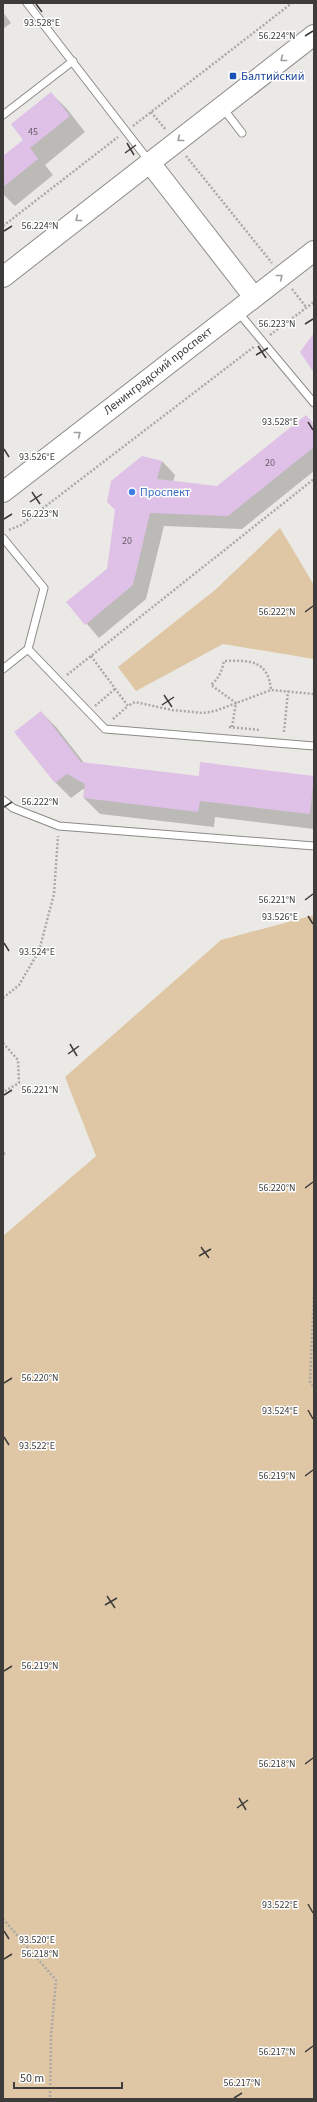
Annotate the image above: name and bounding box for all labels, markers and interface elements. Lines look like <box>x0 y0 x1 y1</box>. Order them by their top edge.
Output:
text: 93.528°E <box>24 16 60 30</box>
text: 56.224°N <box>258 29 296 43</box>
one-way arrow <box>281 55 288 62</box>
place label: Балтийский <box>241 68 304 85</box>
marker: Балтийский <box>228 71 238 81</box>
house number: 45 <box>28 125 38 139</box>
one-way arrow <box>178 134 185 141</box>
one-way arrow <box>75 214 82 221</box>
text: 56.224°N <box>21 219 59 233</box>
one-way arrow <box>276 274 283 281</box>
text: 56.223°N <box>258 317 296 331</box>
street label: Ленинградский проспект <box>100 323 216 419</box>
text: 93.528°E <box>262 415 298 429</box>
one-way arrow <box>74 431 81 439</box>
text: 93.526°E <box>19 450 55 464</box>
house number: 20 <box>265 456 275 470</box>
place label: Проспект <box>140 484 191 501</box>
marker: Проспект <box>127 487 137 497</box>
text: 56.223°N <box>21 507 59 521</box>
house number: 20 <box>122 534 132 548</box>
text: 56.222°N <box>258 605 296 619</box>
text: 56.222°N <box>21 795 59 809</box>
text: 56.221°N <box>258 893 296 907</box>
text: 93.526°E <box>262 910 298 924</box>
text: 93.524°E <box>19 945 55 959</box>
text: 56.221°N <box>21 1083 59 1097</box>
text: 56.220°N <box>258 1181 296 1195</box>
text: 56.220°N <box>21 1371 59 1385</box>
text: 93.524°E <box>262 1404 298 1418</box>
text: 93.522°E <box>19 1439 55 1453</box>
text: 56.219°N <box>258 1469 296 1483</box>
text: 56.219°N <box>21 1659 59 1673</box>
text: 56.218°N <box>258 1757 296 1771</box>
text: 93.522°E <box>262 1898 298 1912</box>
text: 93.520°E <box>19 1933 55 1947</box>
text: 56.218°N <box>21 1947 59 1961</box>
text: 56.217°N <box>258 2045 296 2059</box>
scale bar <box>14 2064 122 2090</box>
text: 50 m <box>20 2070 44 2087</box>
text: 56.217°N <box>223 2076 261 2090</box>

